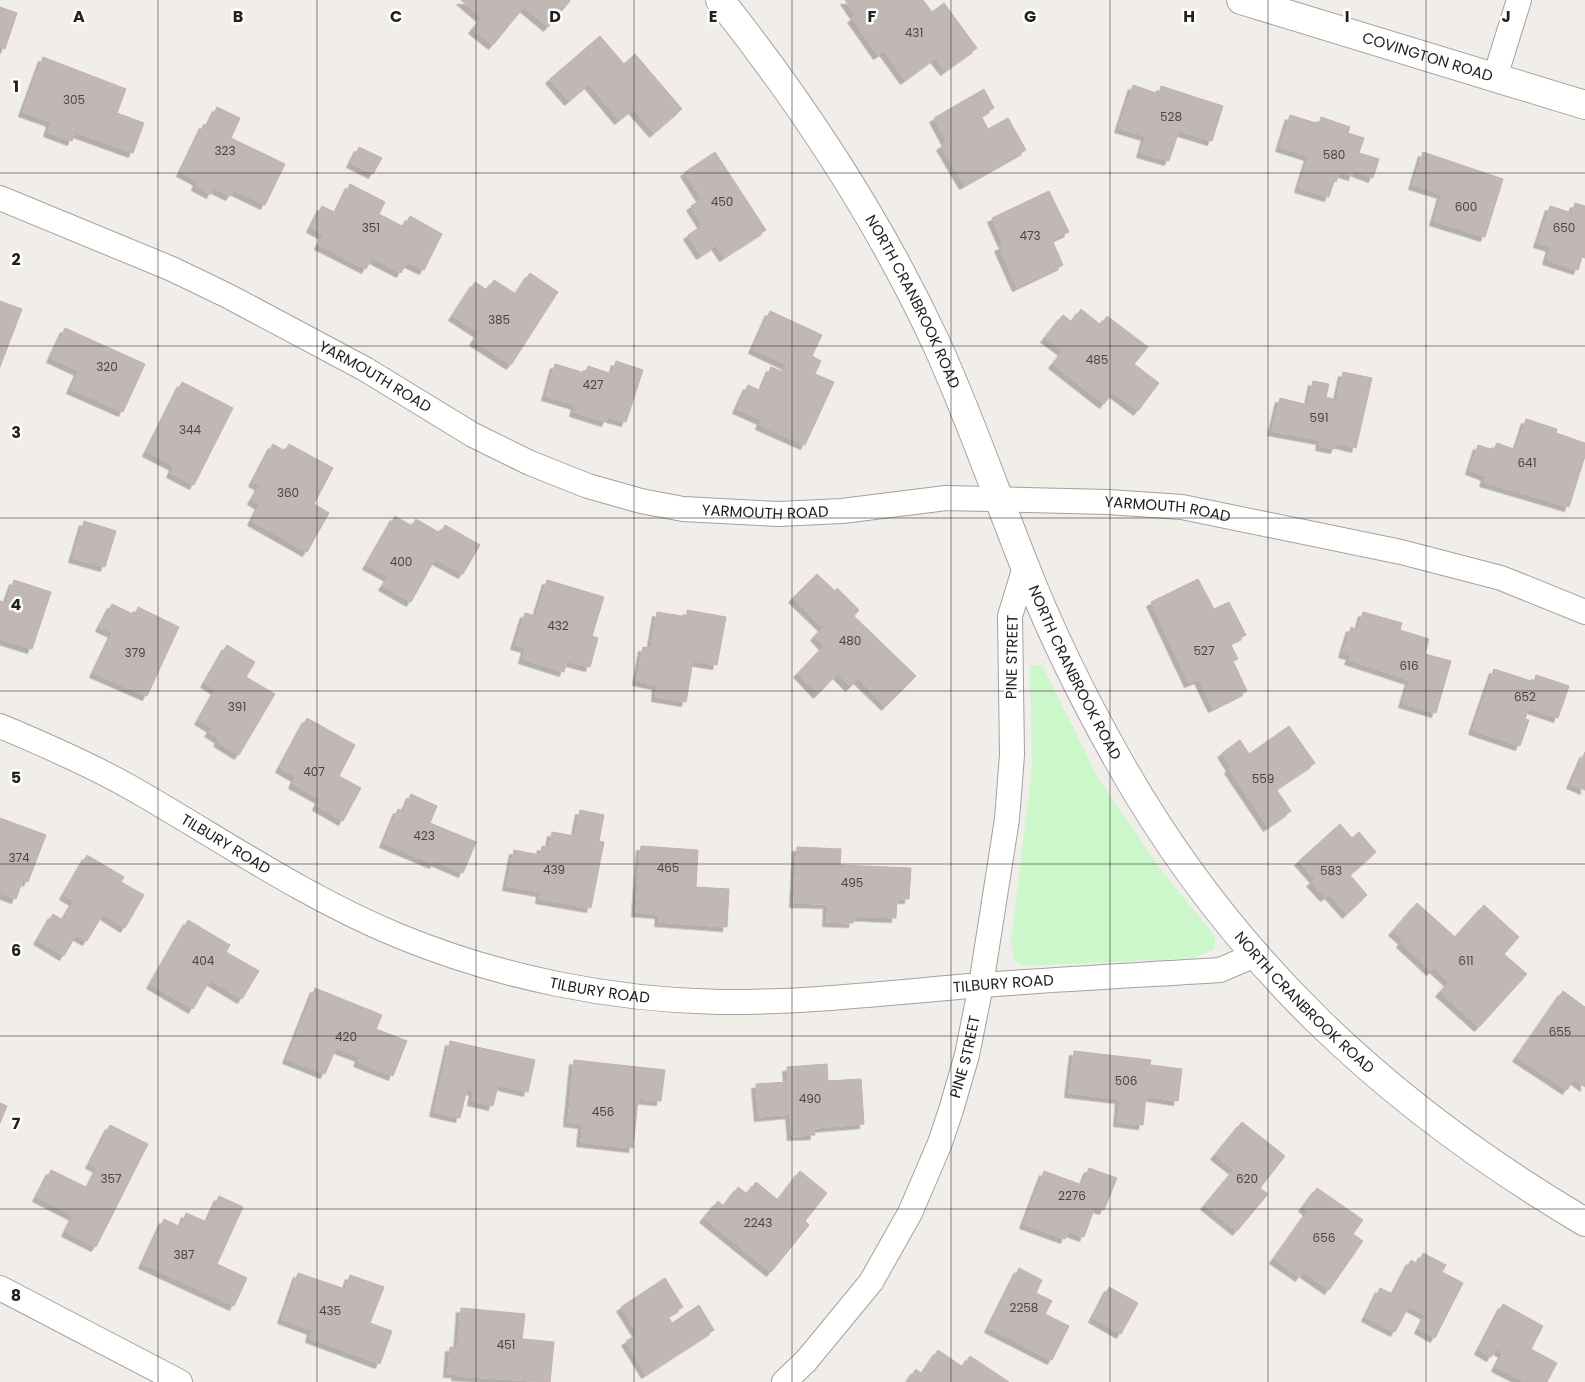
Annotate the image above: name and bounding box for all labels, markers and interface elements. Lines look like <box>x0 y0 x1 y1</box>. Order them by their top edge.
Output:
text: A <box>73 5 85 28</box>
text: B <box>233 5 243 28</box>
text: C <box>390 5 402 28</box>
text: D <box>549 5 561 28</box>
text: E <box>709 5 717 28</box>
text: F <box>868 5 877 28</box>
text: G <box>1024 5 1036 28</box>
text: H <box>1183 5 1195 28</box>
text: I <box>1345 5 1349 28</box>
text: J <box>1501 5 1511 28</box>
house number: 431 <box>905 24 923 41</box>
street label: COVINGTON ROAD <box>1360 27 1496 86</box>
text: 1 <box>13 75 19 98</box>
house number: 305 <box>63 91 85 108</box>
house number: 528 <box>1160 108 1182 125</box>
house number: 323 <box>214 142 236 159</box>
house number: 580 <box>1323 146 1345 163</box>
house number: 450 <box>711 193 733 210</box>
house number: 600 <box>1455 198 1477 215</box>
street label: NORTH CRANBROOK ROAD <box>861 211 966 392</box>
house number: 351 <box>362 219 380 236</box>
house number: 650 <box>1553 219 1575 236</box>
house number: 473 <box>1019 227 1041 244</box>
text: 2 <box>11 248 21 271</box>
house number: 385 <box>488 311 510 328</box>
street label: YARMOUTH ROAD <box>315 335 436 417</box>
house number: 485 <box>1086 351 1108 368</box>
house number: 320 <box>96 358 118 375</box>
house number: 427 <box>582 376 604 393</box>
house number: 591 <box>1310 409 1328 426</box>
text: 3 <box>11 421 21 444</box>
house number: 344 <box>179 421 202 438</box>
house number: 641 <box>1517 454 1537 471</box>
house number: 360 <box>277 484 299 501</box>
street label: YARMOUTH ROAD <box>1104 491 1233 527</box>
street label: YARMOUTH ROAD <box>701 499 829 524</box>
house number: 400 <box>390 553 412 570</box>
street label: NORTH CRANBROOK ROAD <box>1024 582 1127 763</box>
text: 4 <box>11 593 22 616</box>
street label: PINE STREET <box>1000 615 1023 699</box>
house number: 432 <box>547 617 569 634</box>
house number: 480 <box>839 632 861 649</box>
house number: 527 <box>1194 642 1215 659</box>
house number: 379 <box>124 644 146 661</box>
house number: 616 <box>1399 657 1419 674</box>
house number: 652 <box>1514 688 1536 705</box>
house number: 391 <box>228 698 246 715</box>
house number: 407 <box>303 763 325 780</box>
text: 5 <box>11 766 21 789</box>
house number: 559 <box>1252 770 1274 787</box>
street label: TILBURY ROAD <box>177 808 275 879</box>
house number: 423 <box>413 827 435 844</box>
house number: 374 <box>8 849 30 866</box>
house number: 465 <box>657 859 679 876</box>
house number: 439 <box>543 861 565 878</box>
house number: 583 <box>1320 862 1342 879</box>
house number: 495 <box>841 874 863 891</box>
street label: NORTH CRANBROOK ROAD <box>1230 927 1379 1078</box>
text: 6 <box>11 939 21 962</box>
house number: 404 <box>192 952 215 969</box>
house number: 611 <box>1458 952 1474 969</box>
street label: TILBURY ROAD <box>952 969 1054 997</box>
street label: TILBURY ROAD <box>548 972 651 1008</box>
street label: PINE STREET <box>944 1014 985 1100</box>
house number: 655 <box>1549 1023 1571 1040</box>
house number: 420 <box>335 1028 357 1045</box>
house number: 506 <box>1115 1072 1137 1089</box>
house number: 490 <box>799 1090 821 1107</box>
house number: 456 <box>592 1103 614 1120</box>
text: 7 <box>12 1112 21 1135</box>
house number: 357 <box>100 1170 122 1187</box>
house number: 620 <box>1236 1170 1258 1187</box>
house number: 2276 <box>1058 1187 1086 1204</box>
house number: 2243 <box>744 1214 772 1231</box>
house number: 656 <box>1313 1229 1335 1246</box>
house number: 387 <box>173 1246 195 1263</box>
text: 8 <box>11 1284 21 1307</box>
house number: 2258 <box>1010 1299 1038 1316</box>
house number: 435 <box>319 1302 341 1319</box>
house number: 451 <box>497 1336 515 1353</box>

